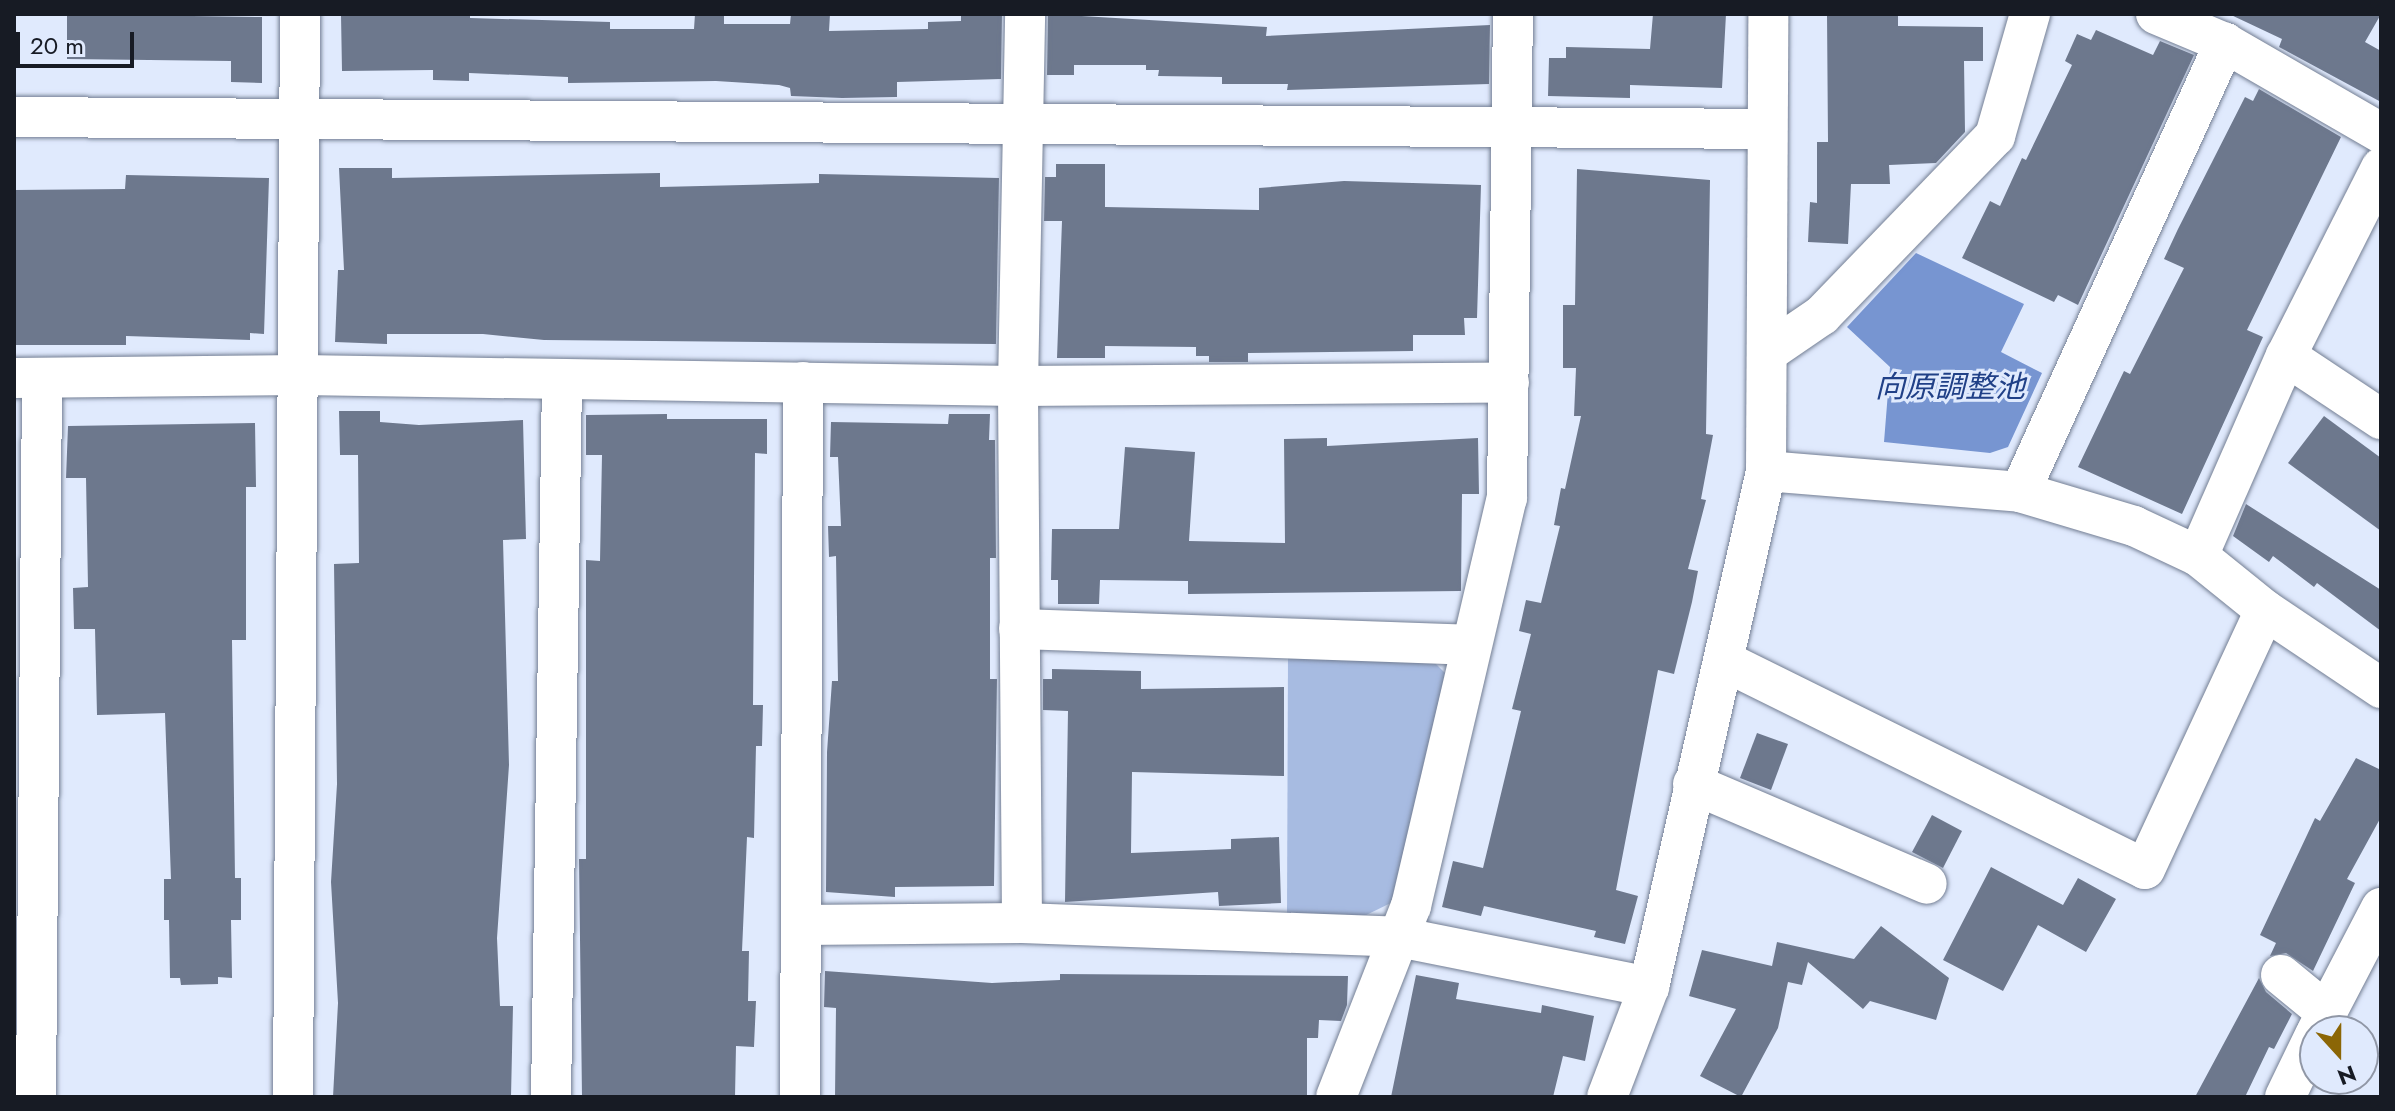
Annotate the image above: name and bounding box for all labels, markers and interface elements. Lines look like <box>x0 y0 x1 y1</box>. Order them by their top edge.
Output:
scale bar <box>20 16 138 66</box>
text: 20 m <box>30 28 84 63</box>
water label: 向原調整池 <box>1875 369 2025 405</box>
north arrow <box>2299 1015 2379 1095</box>
text: N <box>2333 1057 2361 1094</box>

